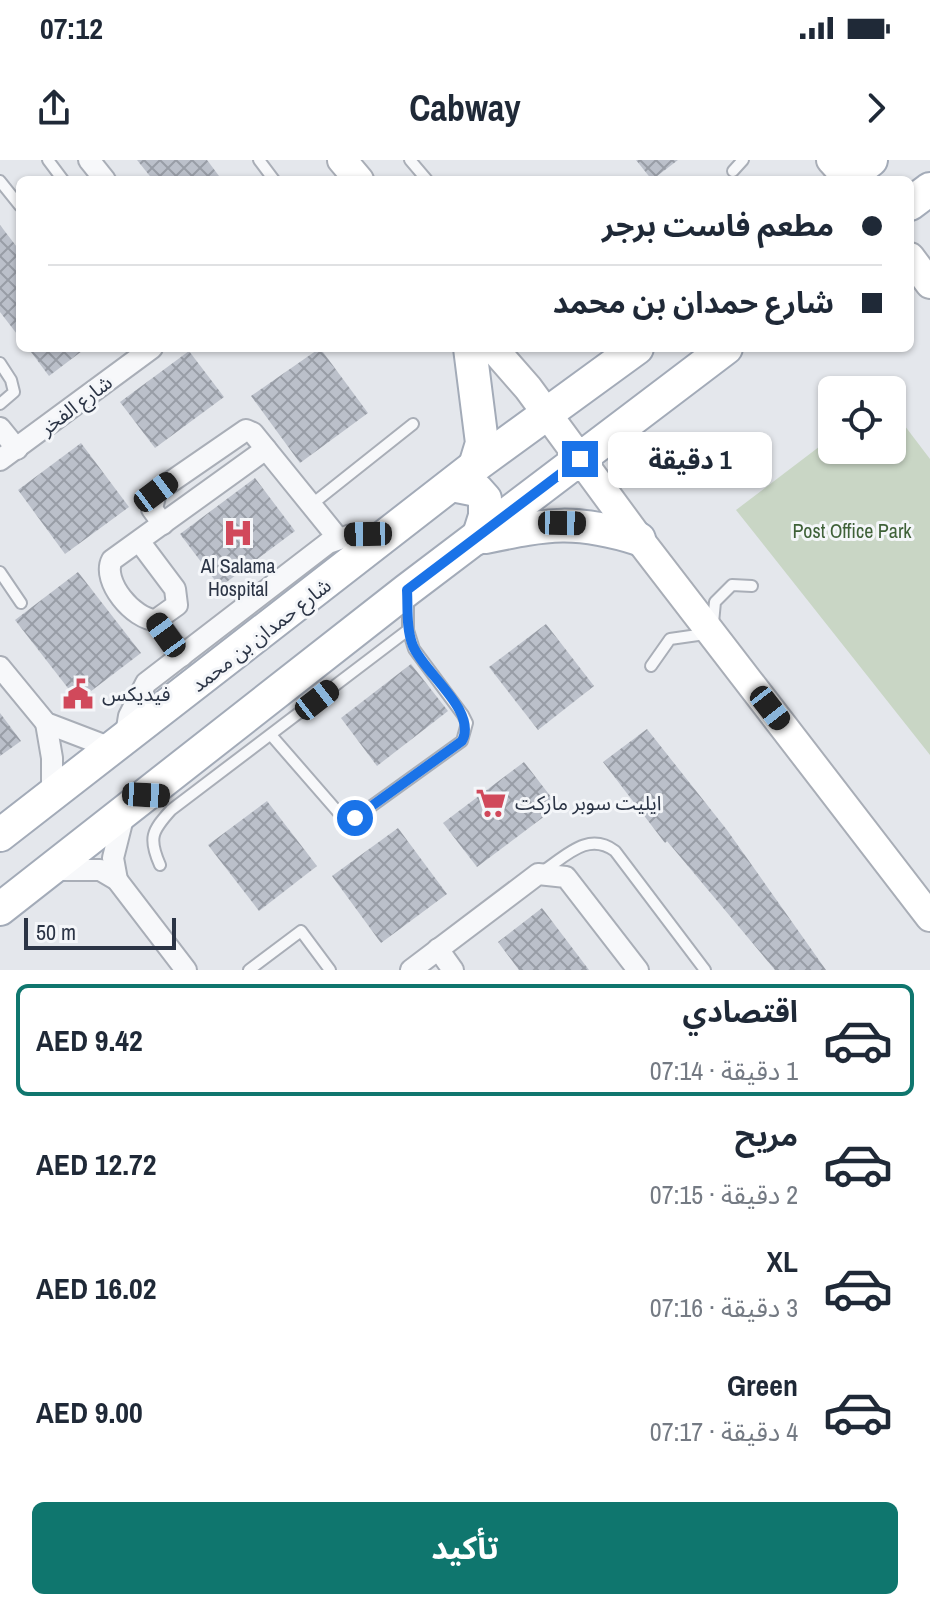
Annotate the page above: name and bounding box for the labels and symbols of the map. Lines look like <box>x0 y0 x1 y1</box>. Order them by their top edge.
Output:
street label: شارع الفخر <box>33 369 119 443</box>
callout: 1 دقيقة <box>608 431 772 487</box>
route end <box>562 441 598 477</box>
car <box>130 468 182 516</box>
car <box>538 511 586 535</box>
hospital icon: Al Salama Hospital <box>221 516 255 550</box>
park label: Post Office Park <box>792 517 912 544</box>
car <box>344 522 392 546</box>
place label: Al Salama Hospital <box>200 552 275 602</box>
street label: شارع حمدان بن محمد <box>185 571 337 699</box>
car <box>142 609 190 661</box>
car <box>291 676 343 724</box>
public building icon: فيديكس <box>61 677 95 711</box>
place label: فيديكس <box>102 680 171 707</box>
car <box>746 682 794 734</box>
car <box>121 782 171 808</box>
supermarket icon: ايليت سوبر ماركت <box>474 786 508 820</box>
place label: ايليت سوبر ماركت <box>515 789 662 816</box>
route start <box>337 800 373 836</box>
scale bar <box>24 914 176 950</box>

